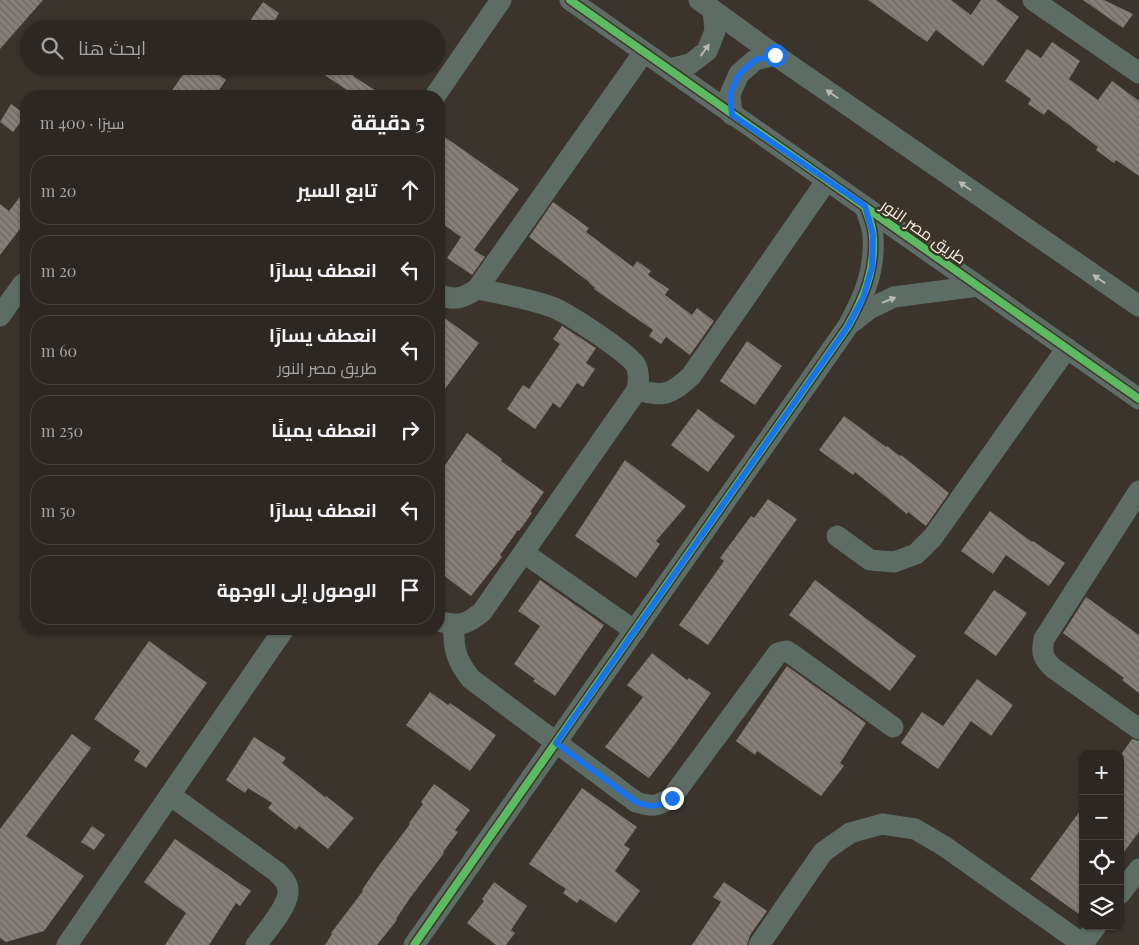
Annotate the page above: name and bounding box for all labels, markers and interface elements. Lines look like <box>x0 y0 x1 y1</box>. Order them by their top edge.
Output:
search box <box>20 20 445 75</box>
icon: search <box>38 34 66 62</box>
text: ابحث هنا <box>78 34 146 60</box>
one-way arrow <box>700 43 710 56</box>
route start <box>764 44 787 67</box>
one-way arrow <box>825 89 839 99</box>
text: 5 دقيقة <box>351 107 425 135</box>
text: سيرًا · 400 m <box>40 112 125 133</box>
text: تابع السير <box>297 176 377 202</box>
icon: ahead <box>396 176 424 204</box>
text: 20 m <box>41 180 76 201</box>
one-way arrow <box>959 181 972 191</box>
street label: طريق مصر النور <box>876 193 971 269</box>
text: انعطف يسارًا <box>269 256 377 282</box>
icon: left <box>396 256 424 284</box>
text: 20 m <box>41 260 76 281</box>
one-way arrow <box>1092 274 1106 284</box>
one-way arrow <box>881 296 896 303</box>
text: انعطف يسارًا <box>269 321 377 347</box>
icon: left <box>396 336 424 364</box>
text: 60 m <box>41 340 77 361</box>
text: طريق مصر النور <box>277 357 377 378</box>
text: انعطف يمينًا <box>271 416 377 442</box>
icon: right <box>396 416 424 444</box>
text: 250 m <box>41 420 83 441</box>
text: انعطف يسارًا <box>269 496 377 522</box>
icon: left <box>396 496 424 524</box>
text: 50 m <box>41 500 75 521</box>
text: الوصول إلى الوجهة <box>217 576 377 602</box>
icon: arrive <box>396 576 424 604</box>
map controls <box>1079 750 1124 930</box>
button: + <box>1079 750 1124 795</box>
route end <box>661 787 684 810</box>
button: − <box>1079 795 1124 840</box>
button: locate <box>1079 840 1124 885</box>
button: layers <box>1079 885 1124 930</box>

